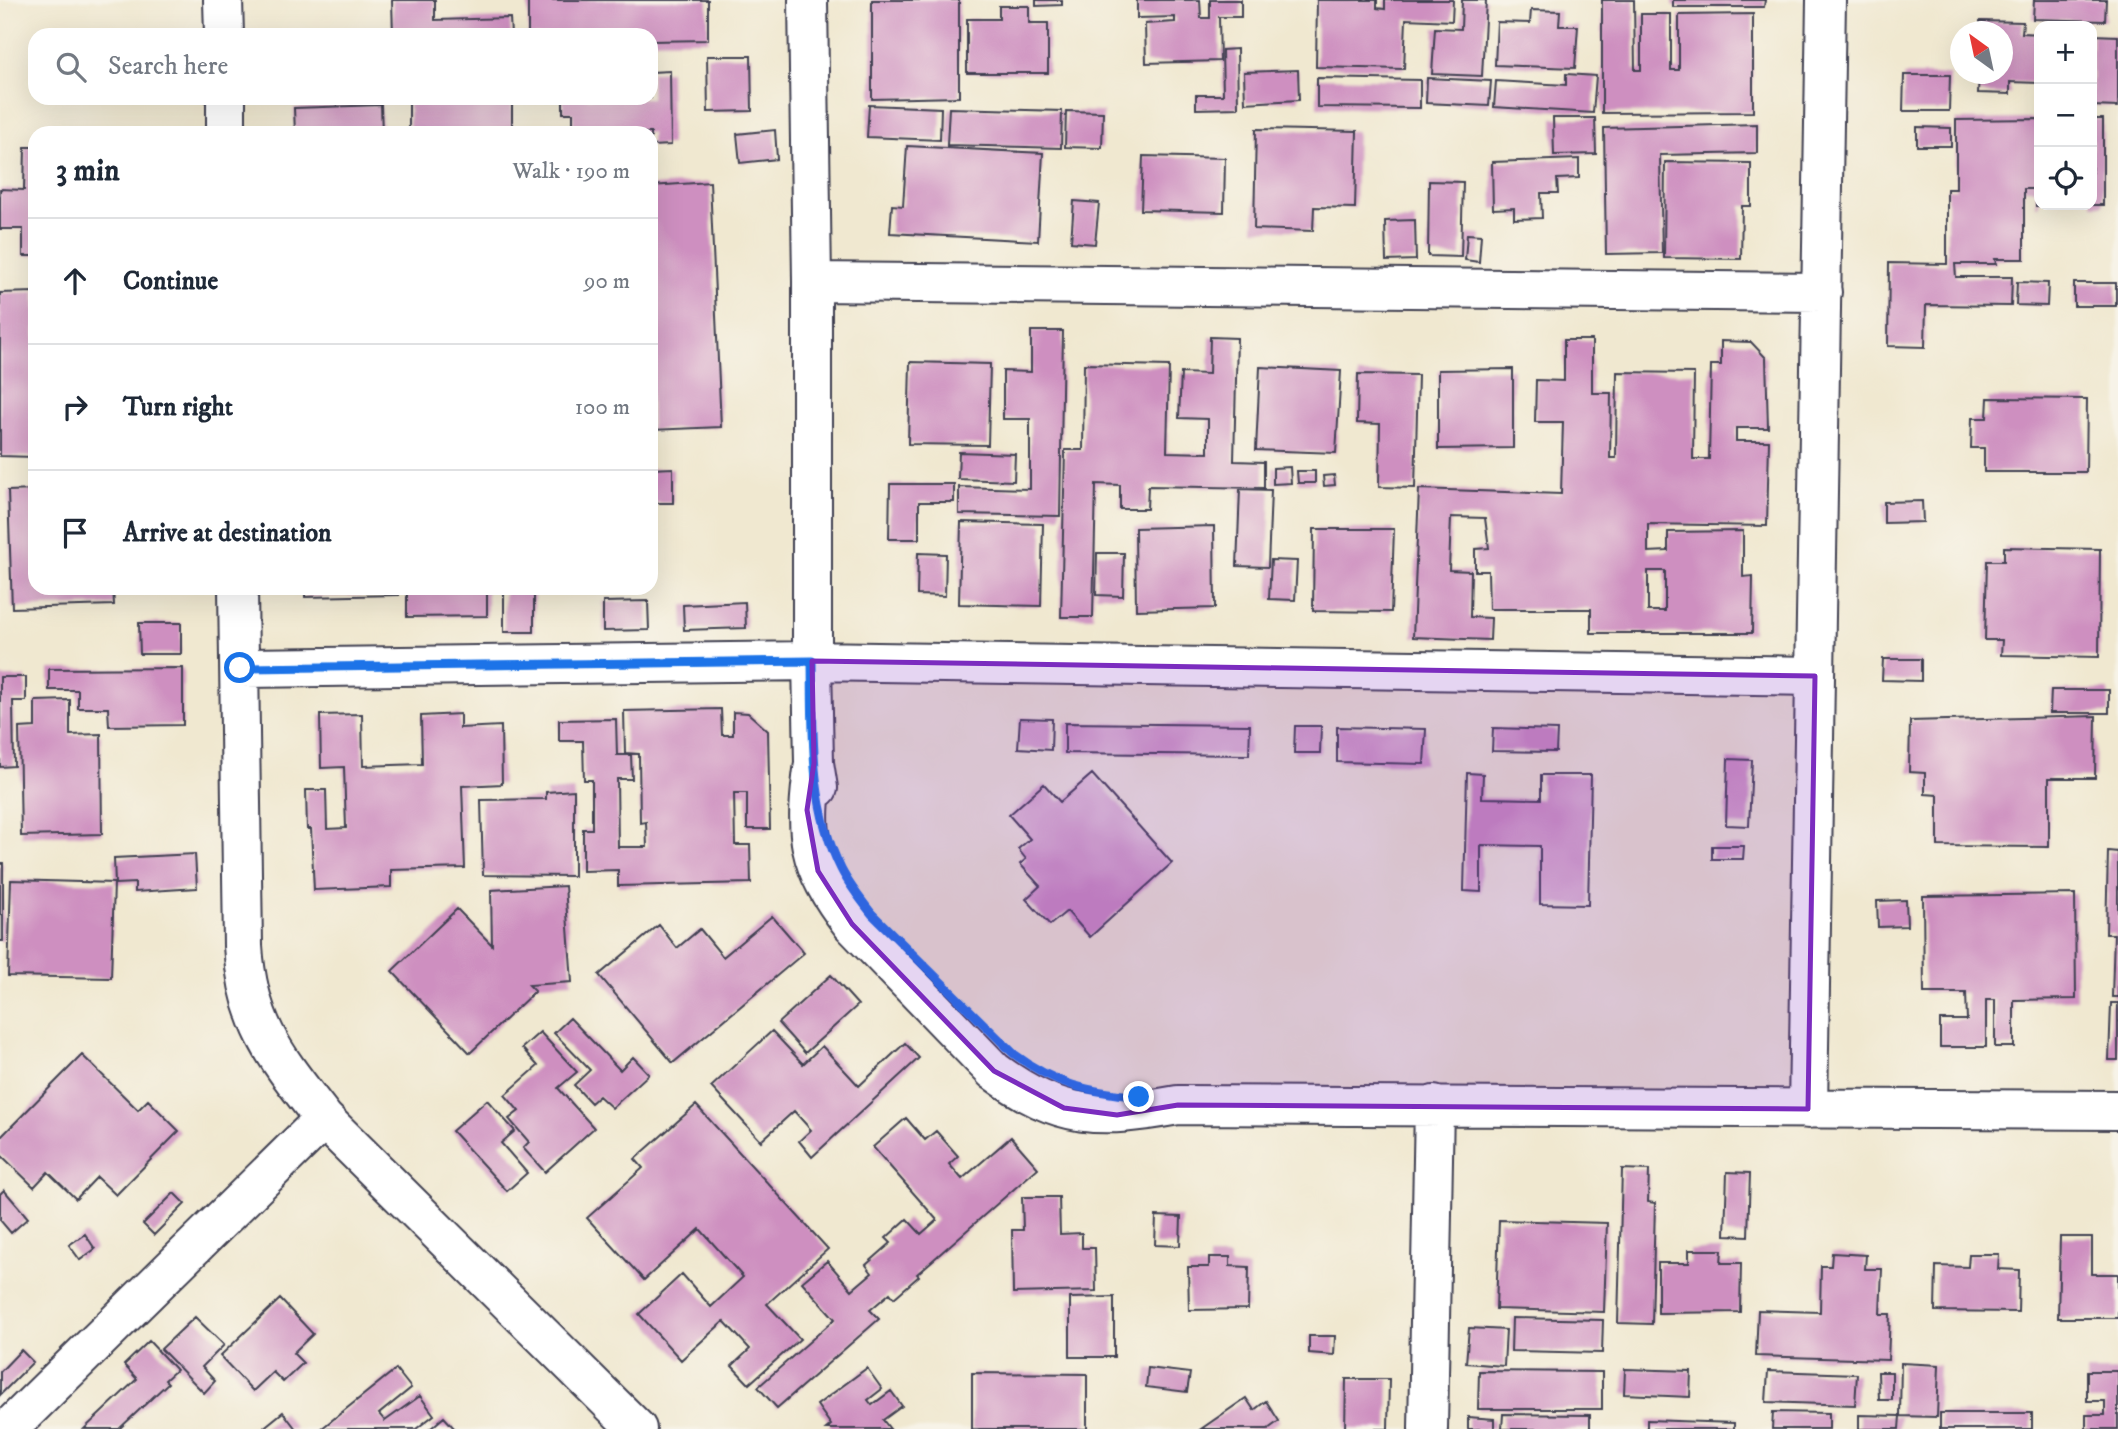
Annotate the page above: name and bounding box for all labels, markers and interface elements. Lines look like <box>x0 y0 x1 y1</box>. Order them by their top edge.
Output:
north arrow <box>1950 21 2013 84</box>
map controls <box>2034 21 2097 210</box>
button: + <box>2034 21 2097 84</box>
search box <box>28 28 658 105</box>
icon: search <box>52 48 90 86</box>
text: Search here <box>108 50 228 83</box>
button: − <box>2034 84 2097 147</box>
button: locate <box>2034 147 2097 210</box>
text: 3 min <box>56 153 120 190</box>
text: Walk · 190 m <box>512 157 630 186</box>
icon: ahead <box>56 262 94 300</box>
text: Continue <box>123 265 218 298</box>
text: 90 m <box>584 267 630 296</box>
icon: right <box>56 388 94 426</box>
text: Turn right <box>123 391 233 424</box>
text: 100 m <box>575 393 630 422</box>
icon: arrive <box>56 514 94 552</box>
text: Arrive at destination <box>123 517 332 550</box>
route start <box>224 652 255 683</box>
route end <box>1123 1081 1154 1112</box>

